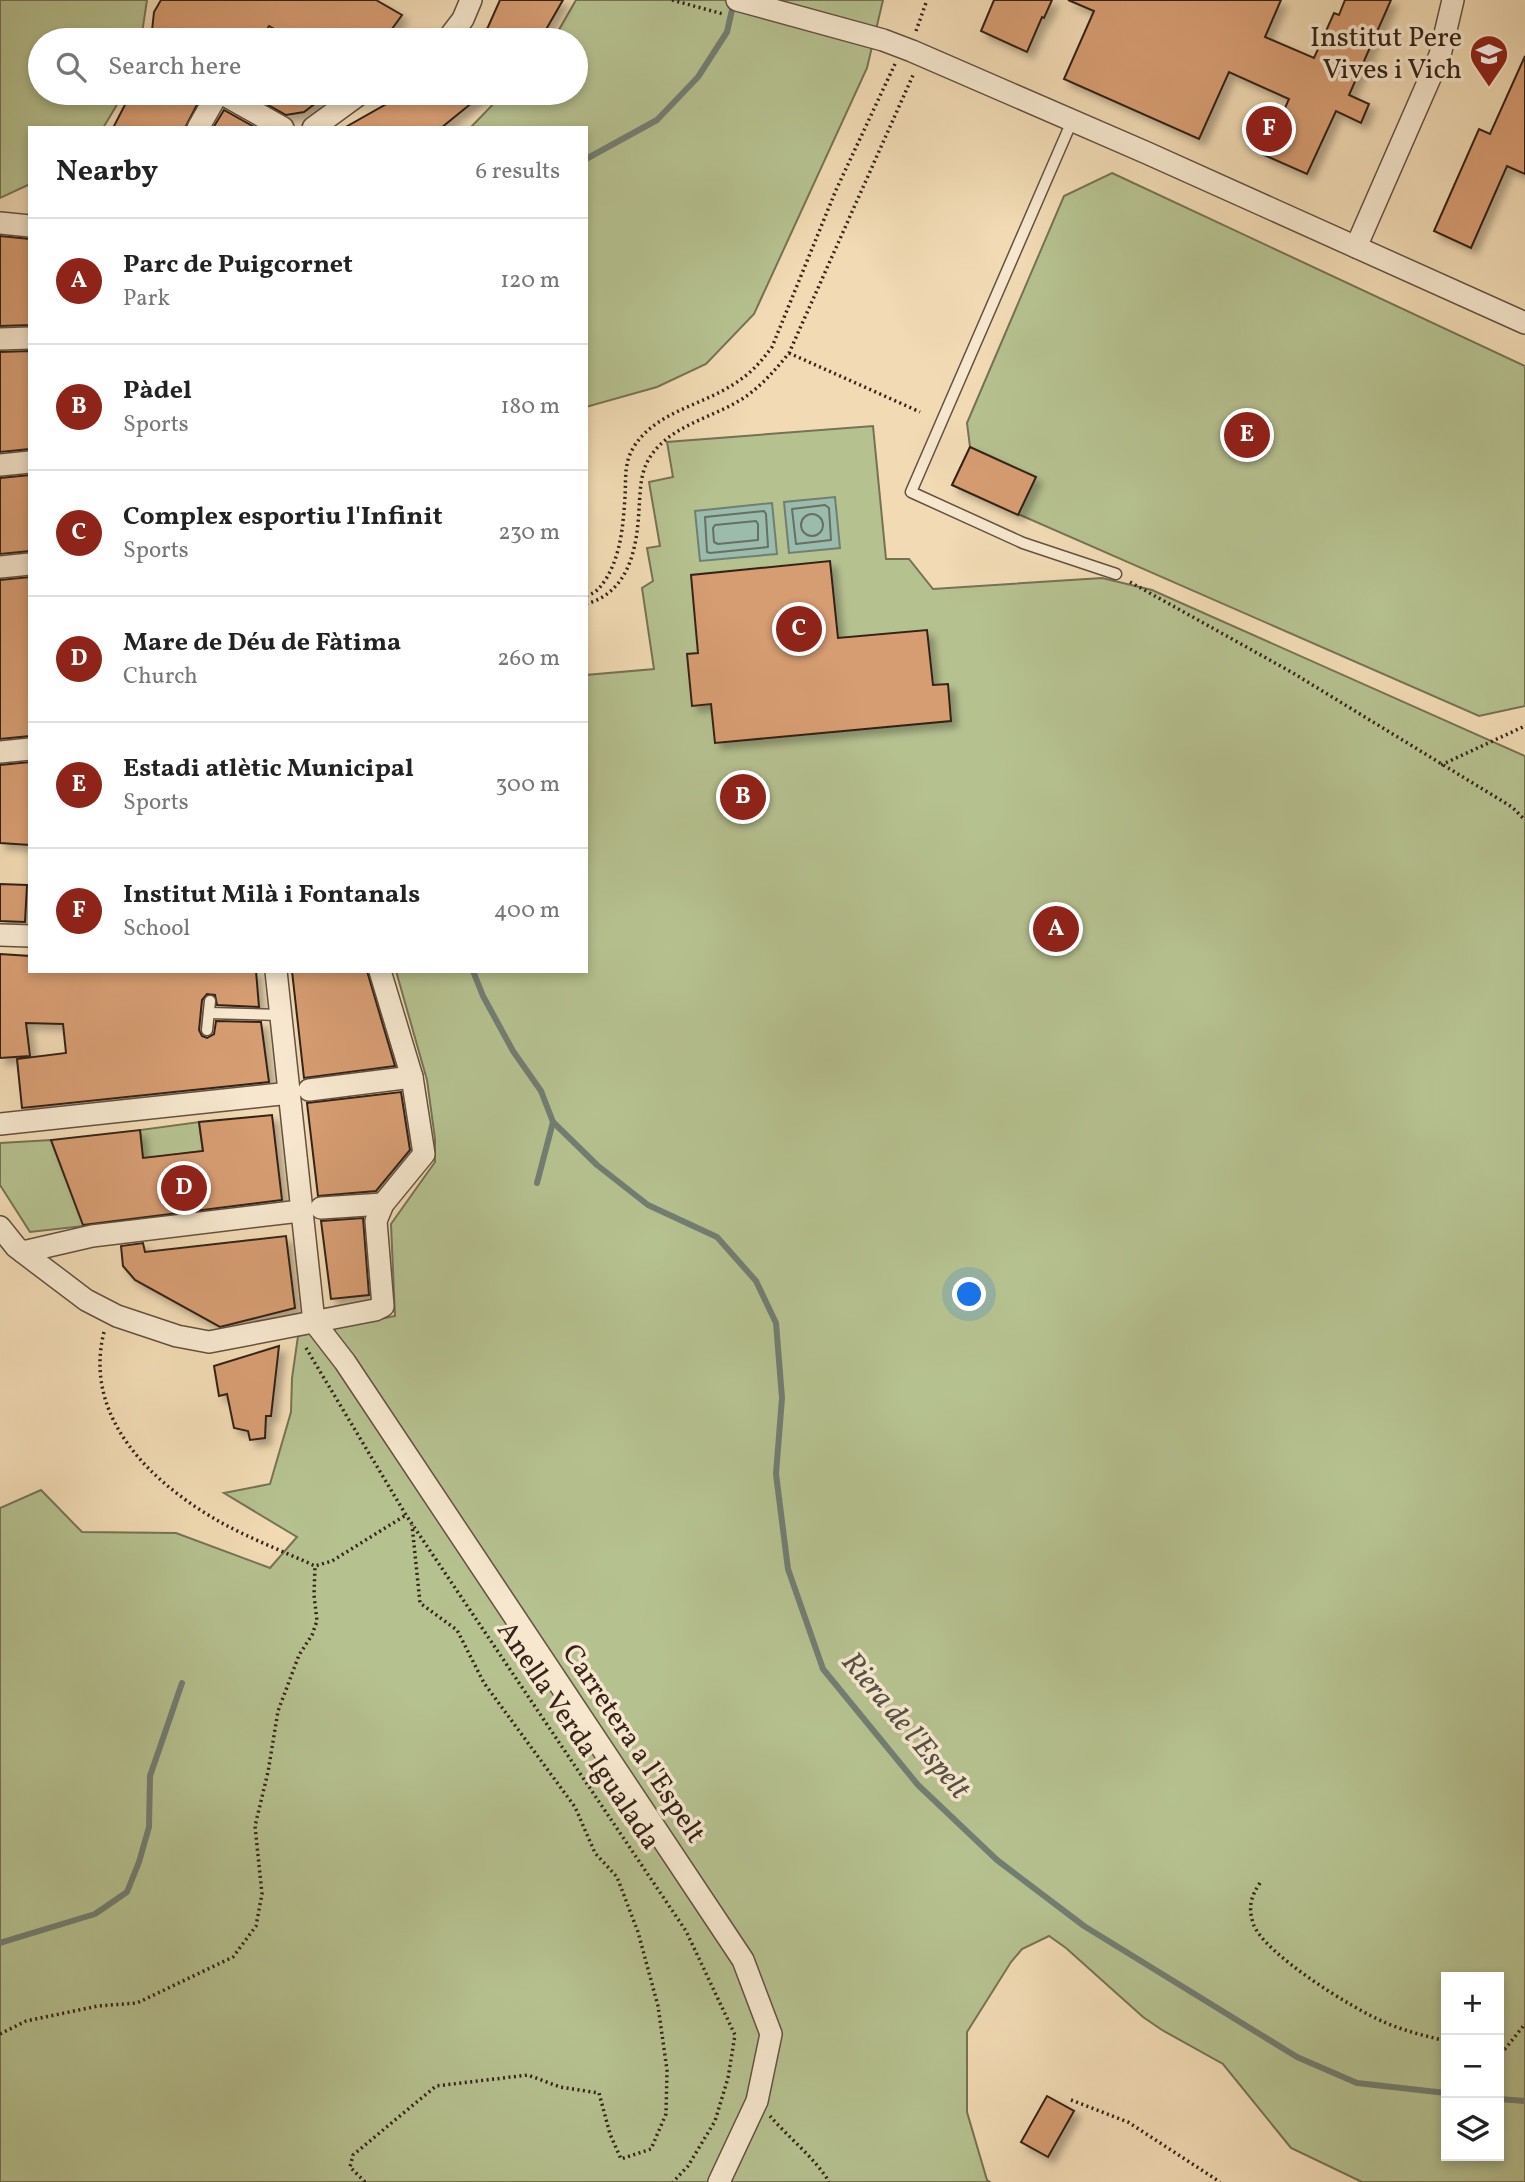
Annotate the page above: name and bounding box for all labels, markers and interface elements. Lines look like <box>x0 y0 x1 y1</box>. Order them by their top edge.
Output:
place label: Institut Pere Vives i Vich <box>1310 19 1462 90</box>
search box <box>28 28 588 105</box>
school or university icon: Institut Pere Vives i Vich <box>1468 33 1510 88</box>
icon: search <box>52 48 90 86</box>
text: Search here <box>108 49 241 85</box>
pin: F <box>1246 103 1292 155</box>
text: Nearby <box>56 151 158 193</box>
text: 6 results <box>476 156 560 188</box>
text: Parc de Puigcornet <box>123 247 353 283</box>
text: A <box>71 265 87 297</box>
text: 120 m <box>500 265 560 297</box>
text: Park <box>123 283 170 315</box>
text: Pàdel <box>123 373 192 409</box>
text: B <box>71 391 87 423</box>
text: 180 m <box>501 391 560 423</box>
text: Sports <box>123 409 189 441</box>
pin: E <box>1224 409 1270 461</box>
text: Complex esportiu l'Infinit <box>123 499 442 535</box>
text: C <box>72 517 86 549</box>
text: 230 m <box>498 517 560 549</box>
text: Sports <box>123 535 189 567</box>
pin: C <box>776 603 822 655</box>
text: Mare de Déu de Fàtima <box>123 625 401 661</box>
text: D <box>71 643 87 675</box>
text: 260 m <box>497 643 560 675</box>
text: Church <box>123 661 198 693</box>
text: Estadi atlètic Municipal <box>123 751 414 787</box>
text: E <box>72 769 86 801</box>
text: 300 m <box>496 769 560 801</box>
pin: B <box>720 771 766 823</box>
text: Sports <box>123 787 189 819</box>
text: Institut Milà i Fontanals <box>123 877 420 913</box>
text: F <box>72 895 86 927</box>
text: 400 m <box>494 895 560 927</box>
pin: A <box>1033 903 1079 955</box>
text: School <box>123 913 190 945</box>
pin: D <box>161 1162 207 1214</box>
your location <box>952 1277 986 1311</box>
street label: Anella Verda Igualada <box>487 1614 669 1858</box>
street label: Carretera a l'Espelt <box>552 1637 714 1851</box>
water label: Riera de l'Espelt <box>831 1643 980 1810</box>
map controls <box>1441 1972 1504 2161</box>
button: + <box>1441 1972 1504 2035</box>
button: − <box>1441 2035 1504 2098</box>
button: layers <box>1441 2098 1504 2161</box>

